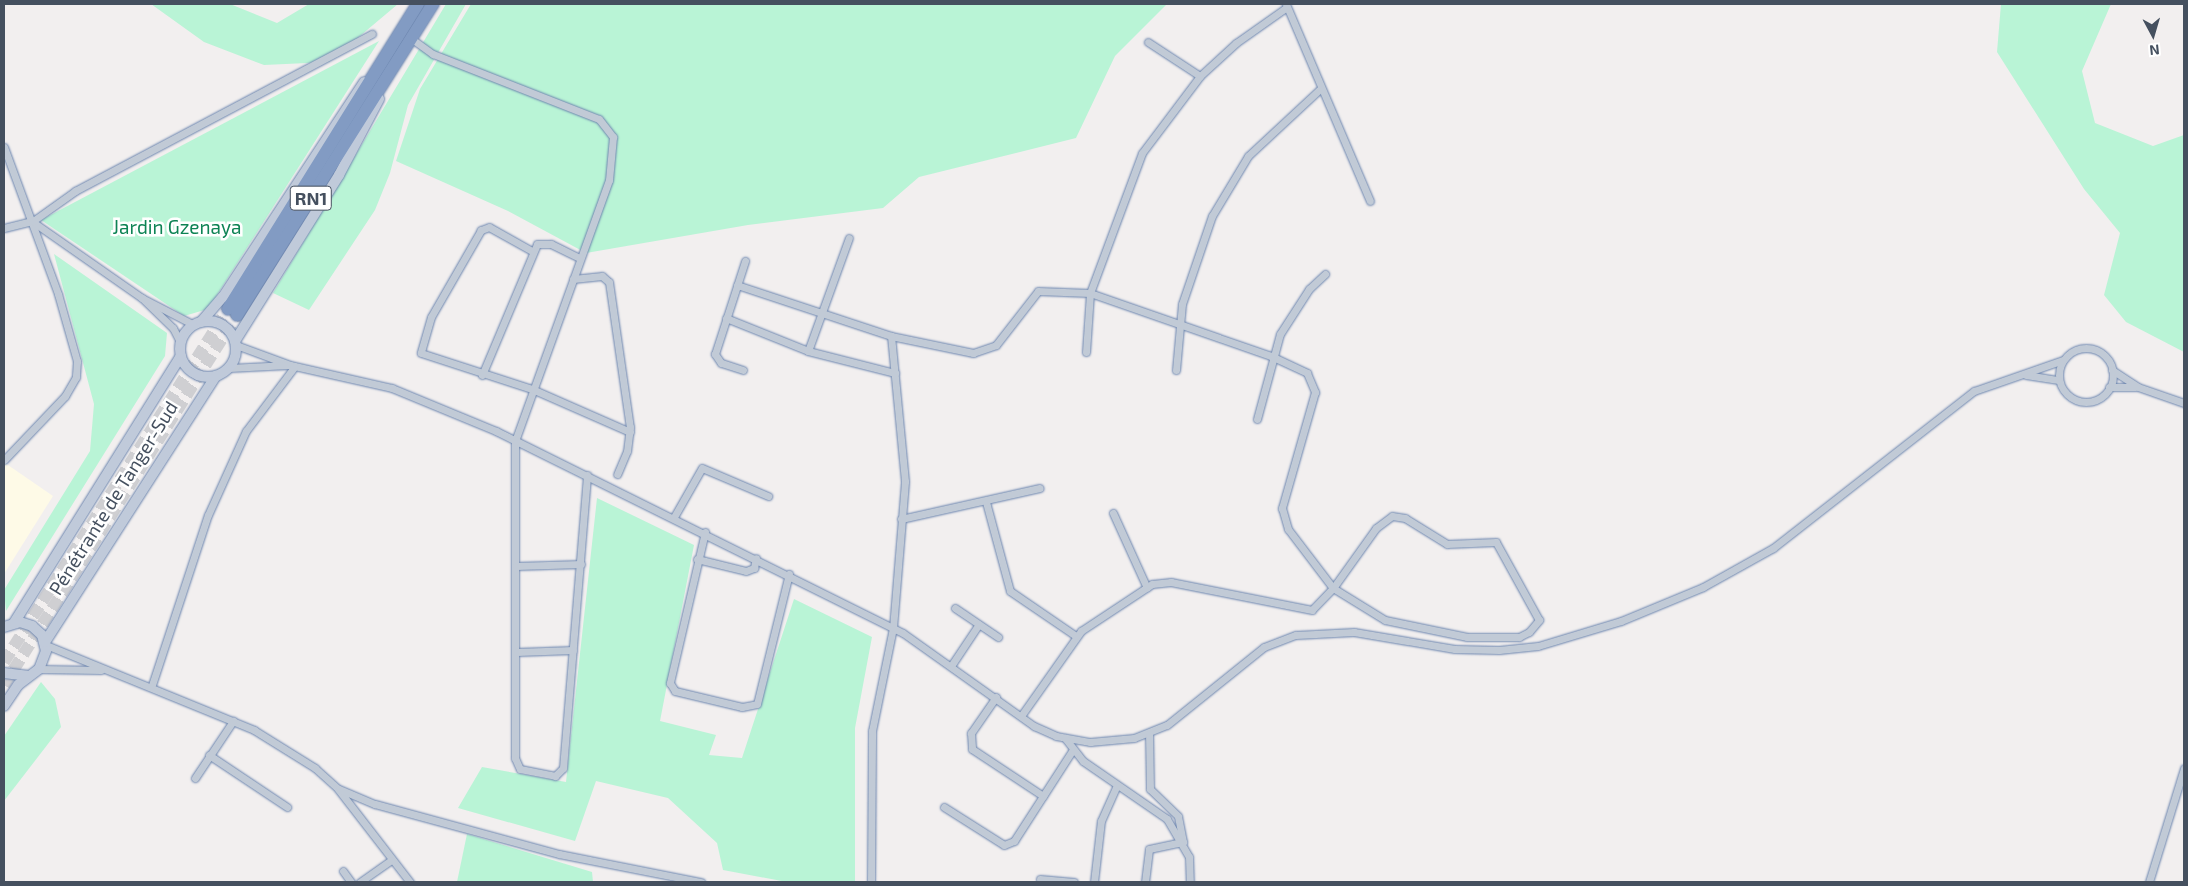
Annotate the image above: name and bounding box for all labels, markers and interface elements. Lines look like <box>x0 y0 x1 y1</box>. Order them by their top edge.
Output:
north arrow <box>2128 10 2178 60</box>
text: N <box>2149 41 2161 59</box>
road number: RN1 <box>290 182 332 214</box>
park label: Jardin Gzenaya <box>113 216 241 238</box>
street label: Pénétrante de Tanger-Sud <box>44 397 182 599</box>

